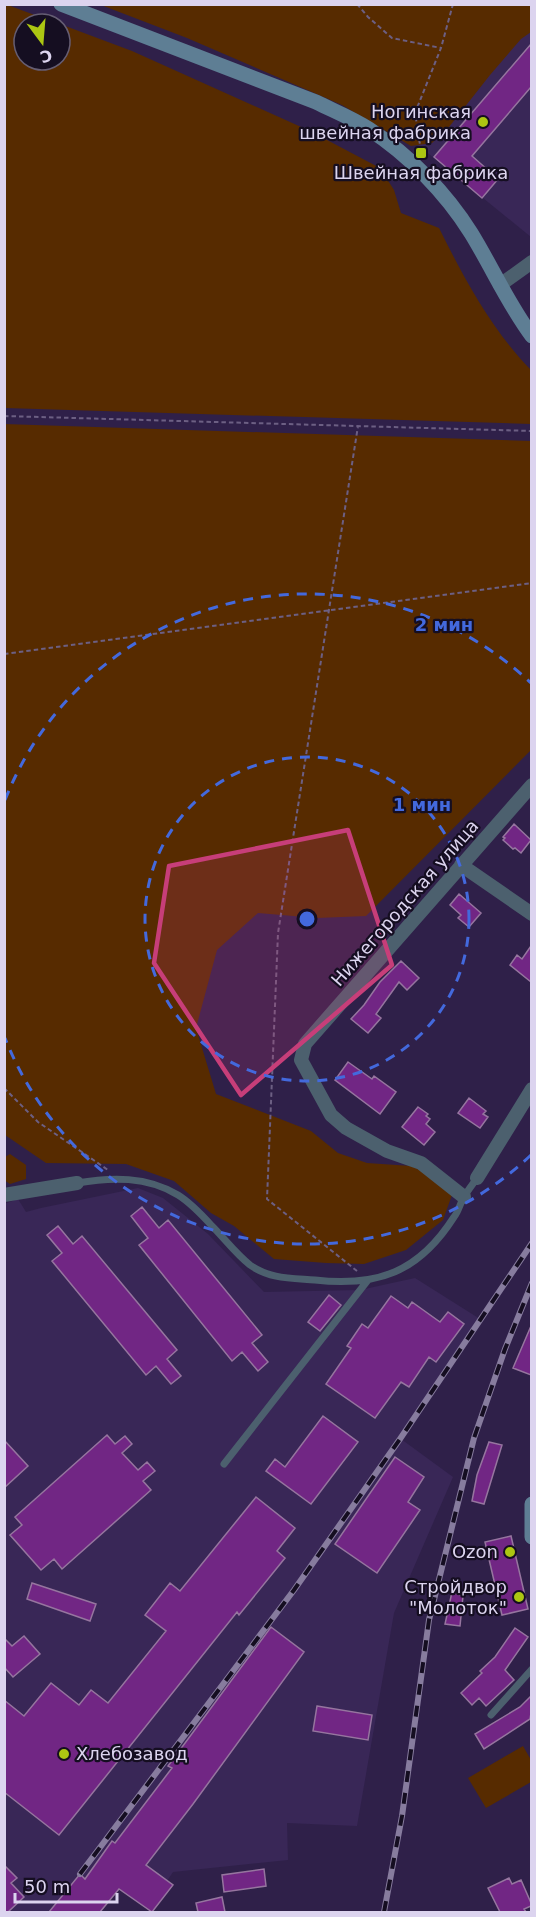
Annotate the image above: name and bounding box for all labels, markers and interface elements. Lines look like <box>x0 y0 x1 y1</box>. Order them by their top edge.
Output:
north arrow <box>12 12 72 72</box>
text: С <box>38 45 54 67</box>
place label: Ногинская швейная фабрика <box>299 101 471 143</box>
marker: Ногинская швейная фабрика <box>476 115 490 129</box>
marker: Швейная фабрика <box>414 146 428 160</box>
place label: Швейная фабрика <box>334 162 508 183</box>
text: 2 мин <box>415 614 473 635</box>
text: 1 мин <box>393 794 451 815</box>
street label: Нижегородская улица <box>327 815 483 990</box>
centre of rings <box>297 909 317 929</box>
place label: Ozon <box>452 1541 498 1562</box>
marker: Ozon <box>503 1545 517 1559</box>
place label: Стройдвор "Молоток" <box>404 1576 507 1618</box>
marker: Стройдвор "Молоток" <box>512 1590 526 1604</box>
place label: Хлебозавод <box>76 1743 188 1764</box>
marker: Хлебозавод <box>57 1747 71 1761</box>
scale bar <box>15 1866 117 1904</box>
text: 50 m <box>24 1876 70 1897</box>

